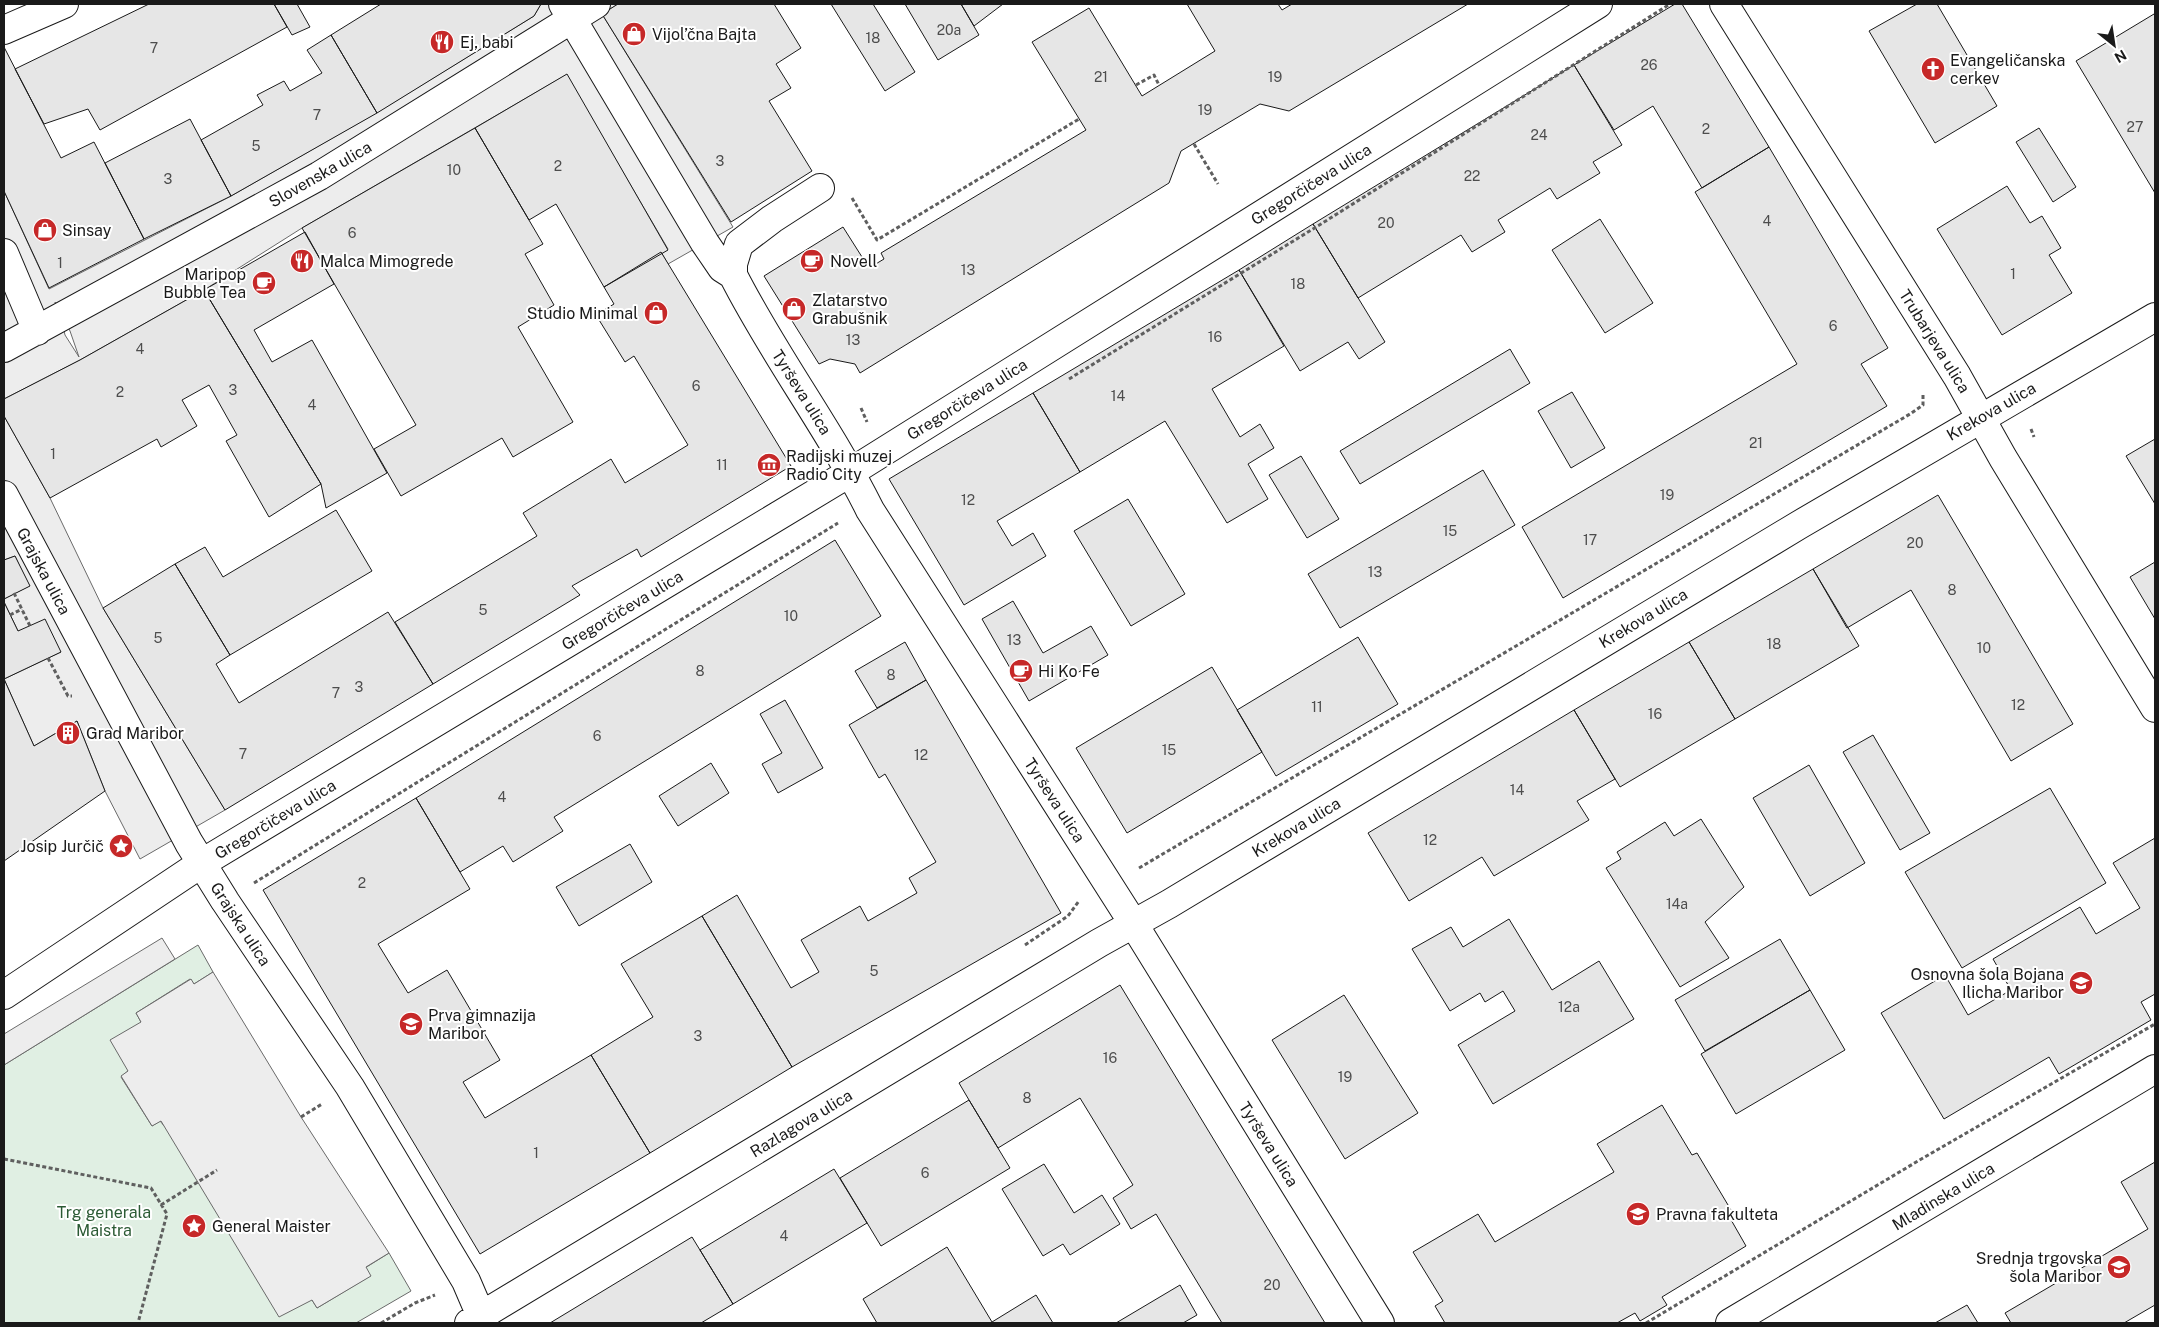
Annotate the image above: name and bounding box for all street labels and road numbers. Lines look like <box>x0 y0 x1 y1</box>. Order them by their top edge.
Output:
street label: Slovenska ulica <box>266 137 375 211</box>
street label: Gregorčičeva ulica <box>1248 140 1375 229</box>
street label: Trubarjeva ulica <box>1895 286 1974 397</box>
street label: Tyrševa ulica <box>768 346 835 438</box>
street label: Gregorčičeva ulica <box>904 355 1031 444</box>
street label: Krekova ulica <box>1943 378 2039 445</box>
street label: Grajska ulica <box>13 524 74 618</box>
street label: Gregorčičeva ulica <box>558 567 686 654</box>
street label: Krekova ulica <box>1596 585 1691 652</box>
street label: Tyrševa ulica <box>1020 755 1089 846</box>
street label: Gregorčičeva ulica <box>211 776 339 863</box>
street label: Krekova ulica <box>1249 794 1344 861</box>
street label: Grajska ulica <box>206 879 275 970</box>
street label: Razlagova ulica <box>747 1086 856 1161</box>
street label: Tyrševa ulica <box>1235 1098 1302 1190</box>
street label: Mladinska ulica <box>1889 1158 1998 1234</box>

